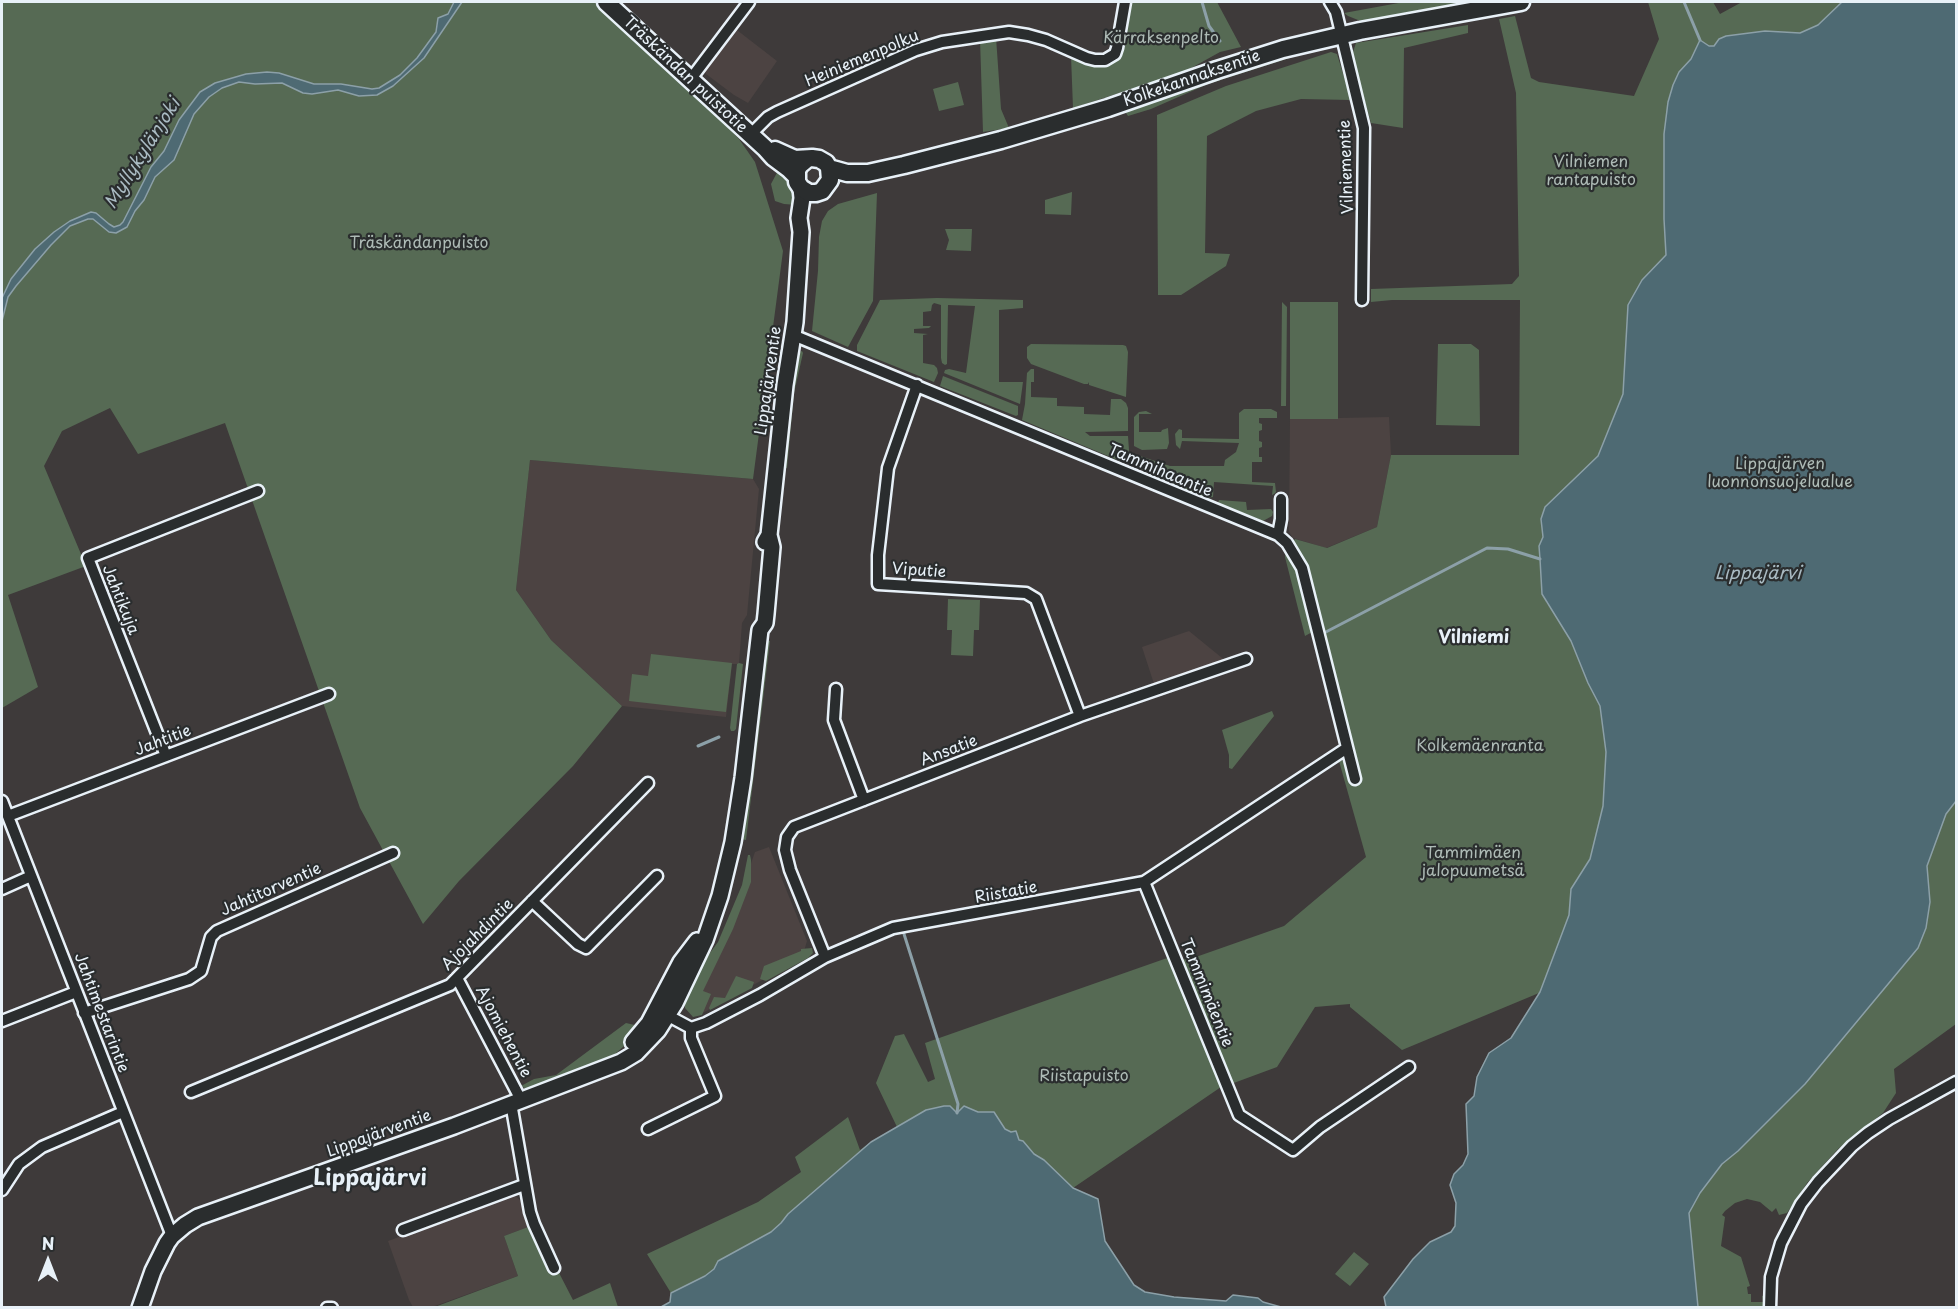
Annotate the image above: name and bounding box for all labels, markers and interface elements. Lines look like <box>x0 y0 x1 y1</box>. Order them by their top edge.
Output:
street label: Träskändan puistotie <box>619 12 751 138</box>
street label: Heiniemenpolku <box>802 26 922 92</box>
park label: Kärraksenpelto <box>1103 29 1219 49</box>
street label: Kolkekannaksentie <box>1121 47 1263 111</box>
water label: Myllykylänjoki <box>100 95 186 213</box>
street label: Vilniementie <box>1336 120 1358 214</box>
park label: Vilniemen rantapuisto <box>1546 153 1636 191</box>
park label: Träskändanpuisto <box>350 234 488 254</box>
street label: Lippajärventie <box>752 325 786 437</box>
street label: Tammihaantie <box>1105 440 1215 502</box>
park label: Lippajärven luonnonsuojelualue <box>1707 455 1853 493</box>
street label: Viputie <box>891 560 947 582</box>
street label: Jahtikuja <box>97 562 143 638</box>
water label: Lippajärvi <box>1715 563 1801 585</box>
district label: Vilniemi <box>1439 627 1509 649</box>
street label: Jahtitie <box>132 721 194 761</box>
street label: Ansatie <box>918 731 980 771</box>
park label: Kolkemäenranta <box>1416 737 1544 757</box>
park label: Tammimäen jalopuumetsä <box>1421 844 1525 882</box>
street label: Jahtitorventie <box>218 859 324 921</box>
street label: Riistatie <box>973 878 1039 908</box>
street label: Ajojahdintie <box>438 895 518 975</box>
street label: Tammimäentie <box>1175 936 1237 1050</box>
street label: Jahtimestarintie <box>69 950 133 1076</box>
street label: Ajomiehentie <box>471 983 535 1081</box>
park label: Riistapuisto <box>1039 1067 1129 1087</box>
street label: Lippajärventie <box>324 1106 434 1162</box>
district label: Lippajärvi <box>313 1166 427 1192</box>
north arrow <box>18 1231 78 1291</box>
text: N <box>42 1231 54 1255</box>

